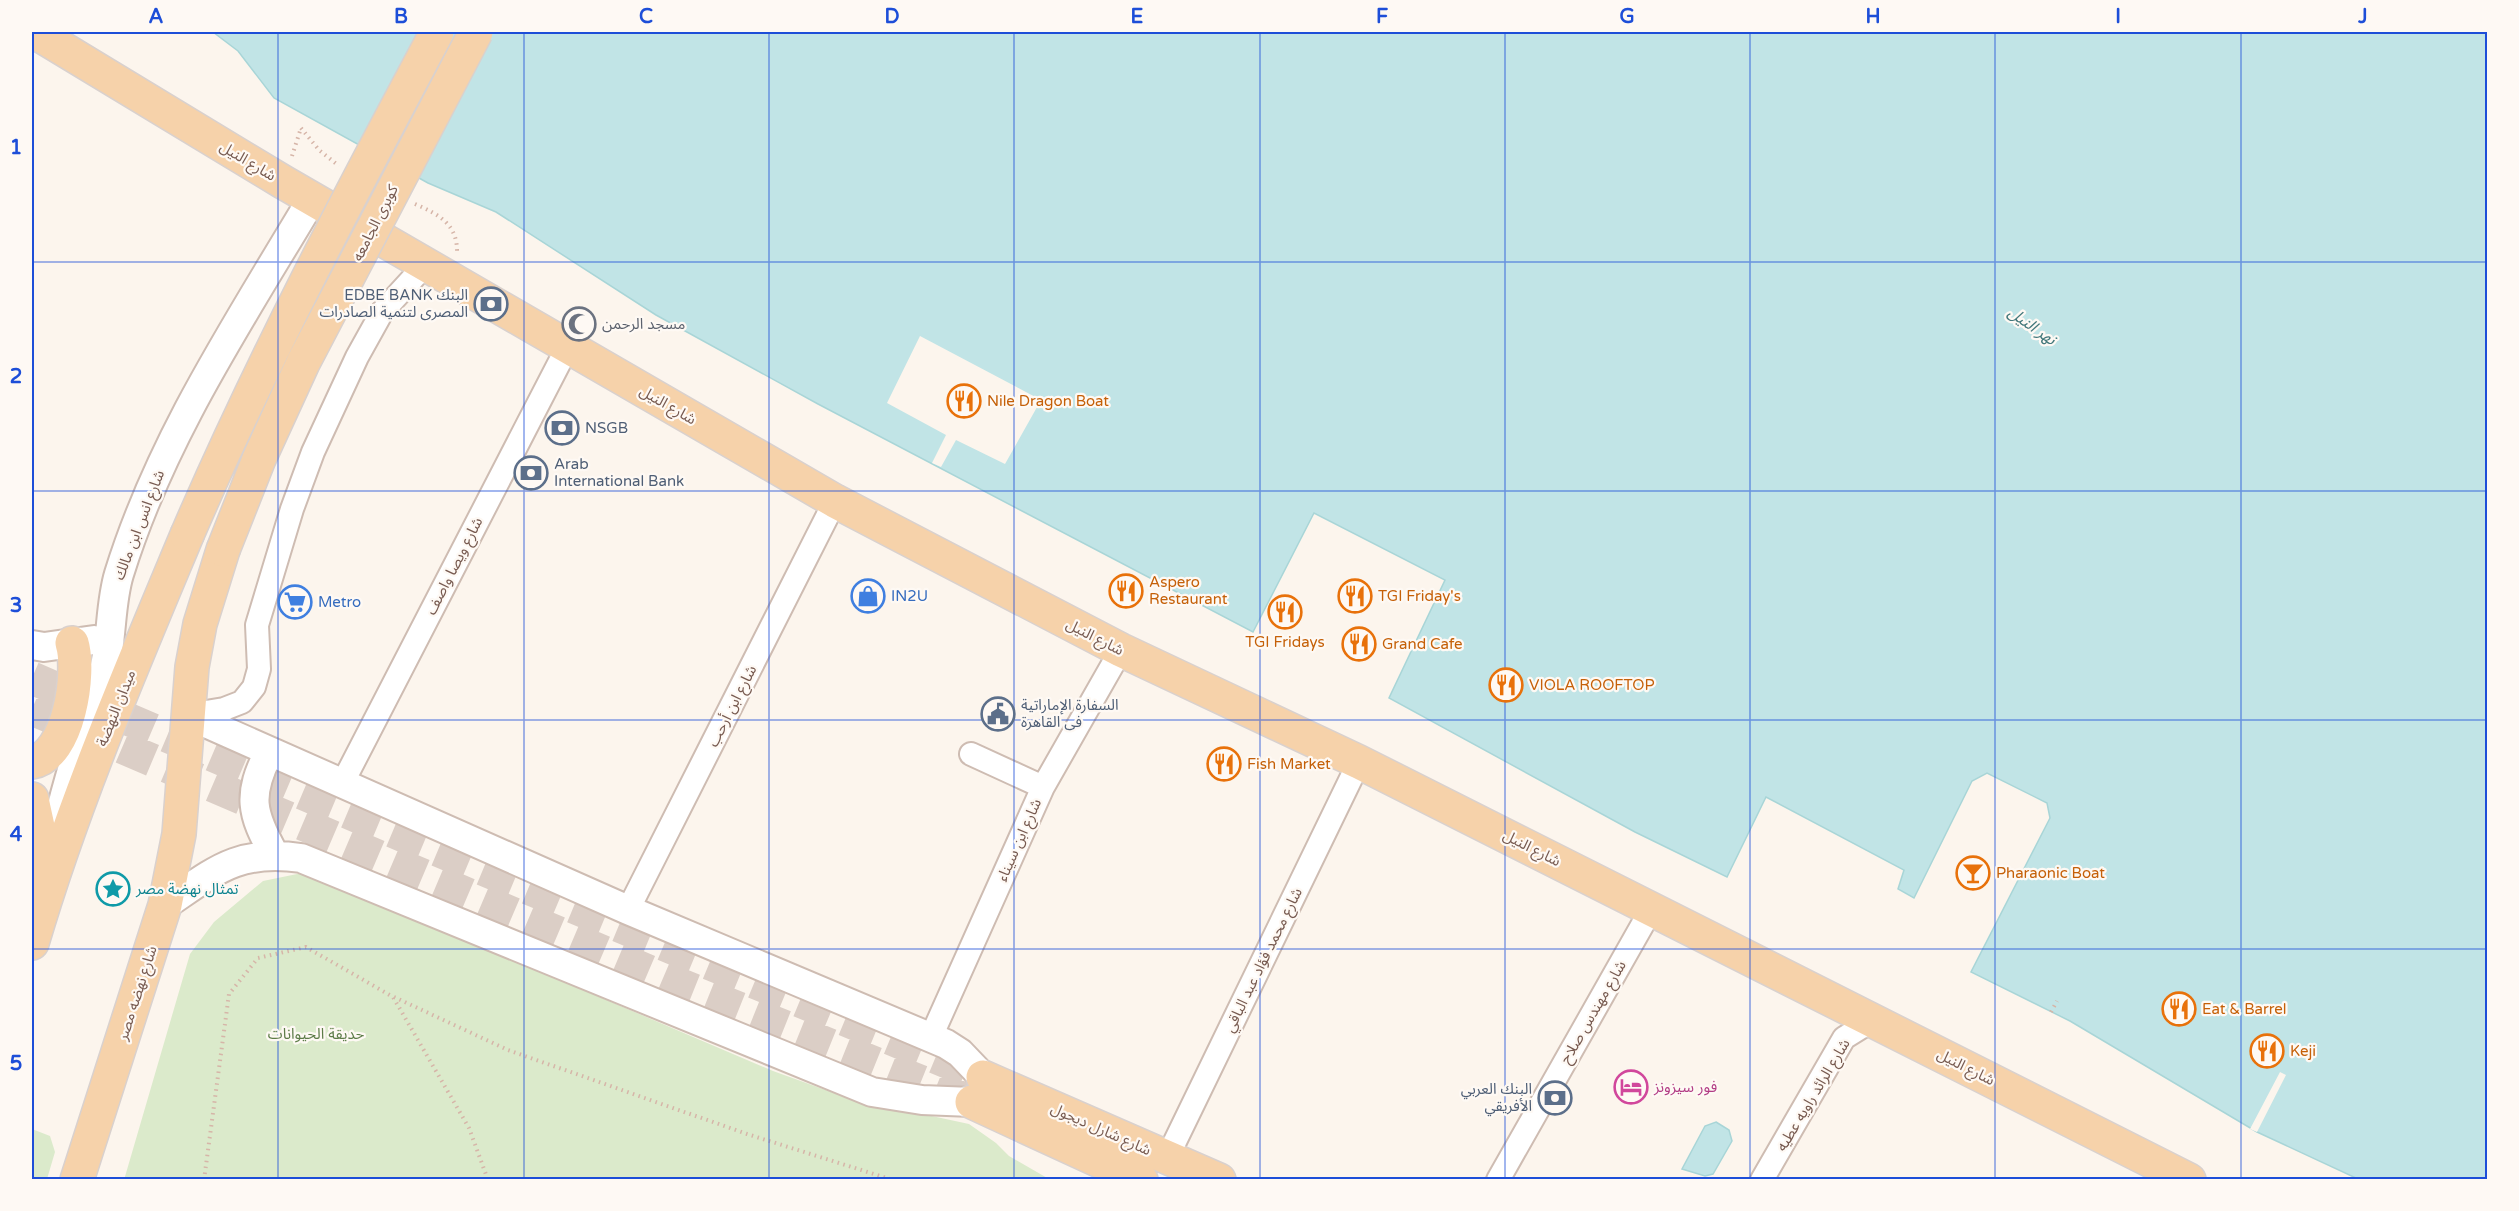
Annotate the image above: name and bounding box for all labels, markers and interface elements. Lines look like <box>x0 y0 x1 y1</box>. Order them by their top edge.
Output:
text: A <box>149 5 164 29</box>
text: B <box>394 5 408 29</box>
text: C <box>639 5 653 29</box>
text: D <box>884 5 900 29</box>
text: E <box>1131 5 1144 29</box>
text: F <box>1376 5 1388 29</box>
text: G <box>1619 5 1635 29</box>
text: H <box>1865 5 1881 29</box>
text: I <box>2115 5 2121 29</box>
text: J <box>2357 5 2368 29</box>
text: 1 <box>10 136 22 160</box>
street label: شارع النيل <box>215 137 280 187</box>
street label: كوبرى الجامعه <box>348 181 402 264</box>
place label: EDBE BANK البنك المصرى لتنمية الصادرات <box>319 286 468 321</box>
bank icon: EDBE BANK البنك المصرى لتنمية الصادرات <box>473 286 509 322</box>
water label: نهر النيل <box>2004 302 2061 351</box>
mosque icon: مسجد الرحمن <box>561 306 597 342</box>
place label: مسجد الرحمن <box>602 315 685 333</box>
text: 2 <box>10 365 22 389</box>
street label: شارع النيل <box>635 382 700 431</box>
restaurant icon: Nile Dragon Boat <box>946 383 982 419</box>
place label: Nile Dragon Boat <box>987 392 1109 410</box>
bank icon: NSGB <box>544 410 580 446</box>
place label: NSGB <box>585 419 628 437</box>
bank icon: Arab International Bank <box>513 455 549 491</box>
place label: Arab International Bank <box>554 455 684 490</box>
street label: شارع انس ابن مالك <box>110 467 171 583</box>
street label: شارع ويصا واصف <box>422 514 489 619</box>
restaurant icon: Aspero Restaurant <box>1108 573 1144 609</box>
place label: Aspero Restaurant <box>1149 573 1228 608</box>
shop icon: IN2U <box>850 578 886 614</box>
restaurant icon: TGI Friday's <box>1337 578 1373 614</box>
supermarket icon: Metro <box>277 584 313 620</box>
place label: IN2U <box>891 587 928 605</box>
place label: TGI Friday's <box>1378 587 1461 605</box>
place label: Metro <box>318 593 361 611</box>
text: 3 <box>10 594 22 618</box>
restaurant icon: TGI Fridays <box>1267 594 1303 630</box>
street label: شارع النيل <box>1062 615 1127 662</box>
restaurant icon: Grand Cafe <box>1341 626 1377 662</box>
place label: TGI Fridays <box>1245 633 1325 651</box>
place label: Grand Cafe <box>1382 635 1462 653</box>
street label: شارع ابن أرحب <box>704 662 763 751</box>
street label: ميدان النهضة <box>92 667 140 749</box>
restaurant icon: VIOLA ROOFTOP <box>1488 667 1524 703</box>
place label: VIOLA ROOFTOP <box>1529 676 1655 694</box>
public building icon: السفارة الإماراتية فى القاهرة <box>980 696 1016 732</box>
place label: السفارة الإماراتية فى القاهرة <box>1021 696 1119 731</box>
restaurant icon: Fish Market <box>1206 746 1242 782</box>
place label: Fish Market <box>1247 755 1331 773</box>
street label: شارع ابن سيناء <box>993 796 1048 885</box>
text: 4 <box>10 823 23 847</box>
street label: شارع النيل <box>1499 826 1564 873</box>
bar icon: Pharaonic Boat <box>1955 855 1991 891</box>
place label: Pharaonic Boat <box>1996 864 2105 882</box>
place icon: تمثال نهضة مصر <box>95 871 131 907</box>
place label: تمثال نهضة مصر <box>135 880 239 898</box>
street label: شارع محمد فؤاد عبد الباقي <box>1220 884 1309 1037</box>
street label: شارع نهضه مصر <box>113 943 164 1044</box>
street label: شارع مهندس صلاح <box>1556 957 1632 1068</box>
restaurant icon: Eat & Barrel <box>2161 991 2197 1027</box>
place label: Eat & Barrel <box>2202 1000 2287 1018</box>
park label: حديقة الحيوانات <box>268 1025 364 1043</box>
restaurant icon: Keji <box>2249 1033 2285 1069</box>
street label: شارع الرائد راويه عطيه <box>1772 1035 1856 1156</box>
place label: Keji <box>2290 1042 2316 1060</box>
street label: شارع النيل <box>1933 1045 1998 1092</box>
text: 5 <box>10 1052 22 1076</box>
hotel icon: فور سيزونز <box>1613 1069 1649 1105</box>
place label: فور سيزونز <box>1653 1078 1717 1096</box>
place label: البنك العربي الأفريقي <box>1461 1080 1532 1117</box>
bank icon: البنك العربي الأفريقي <box>1537 1080 1573 1116</box>
street label: شارع شارل ديجول <box>1047 1099 1154 1162</box>

